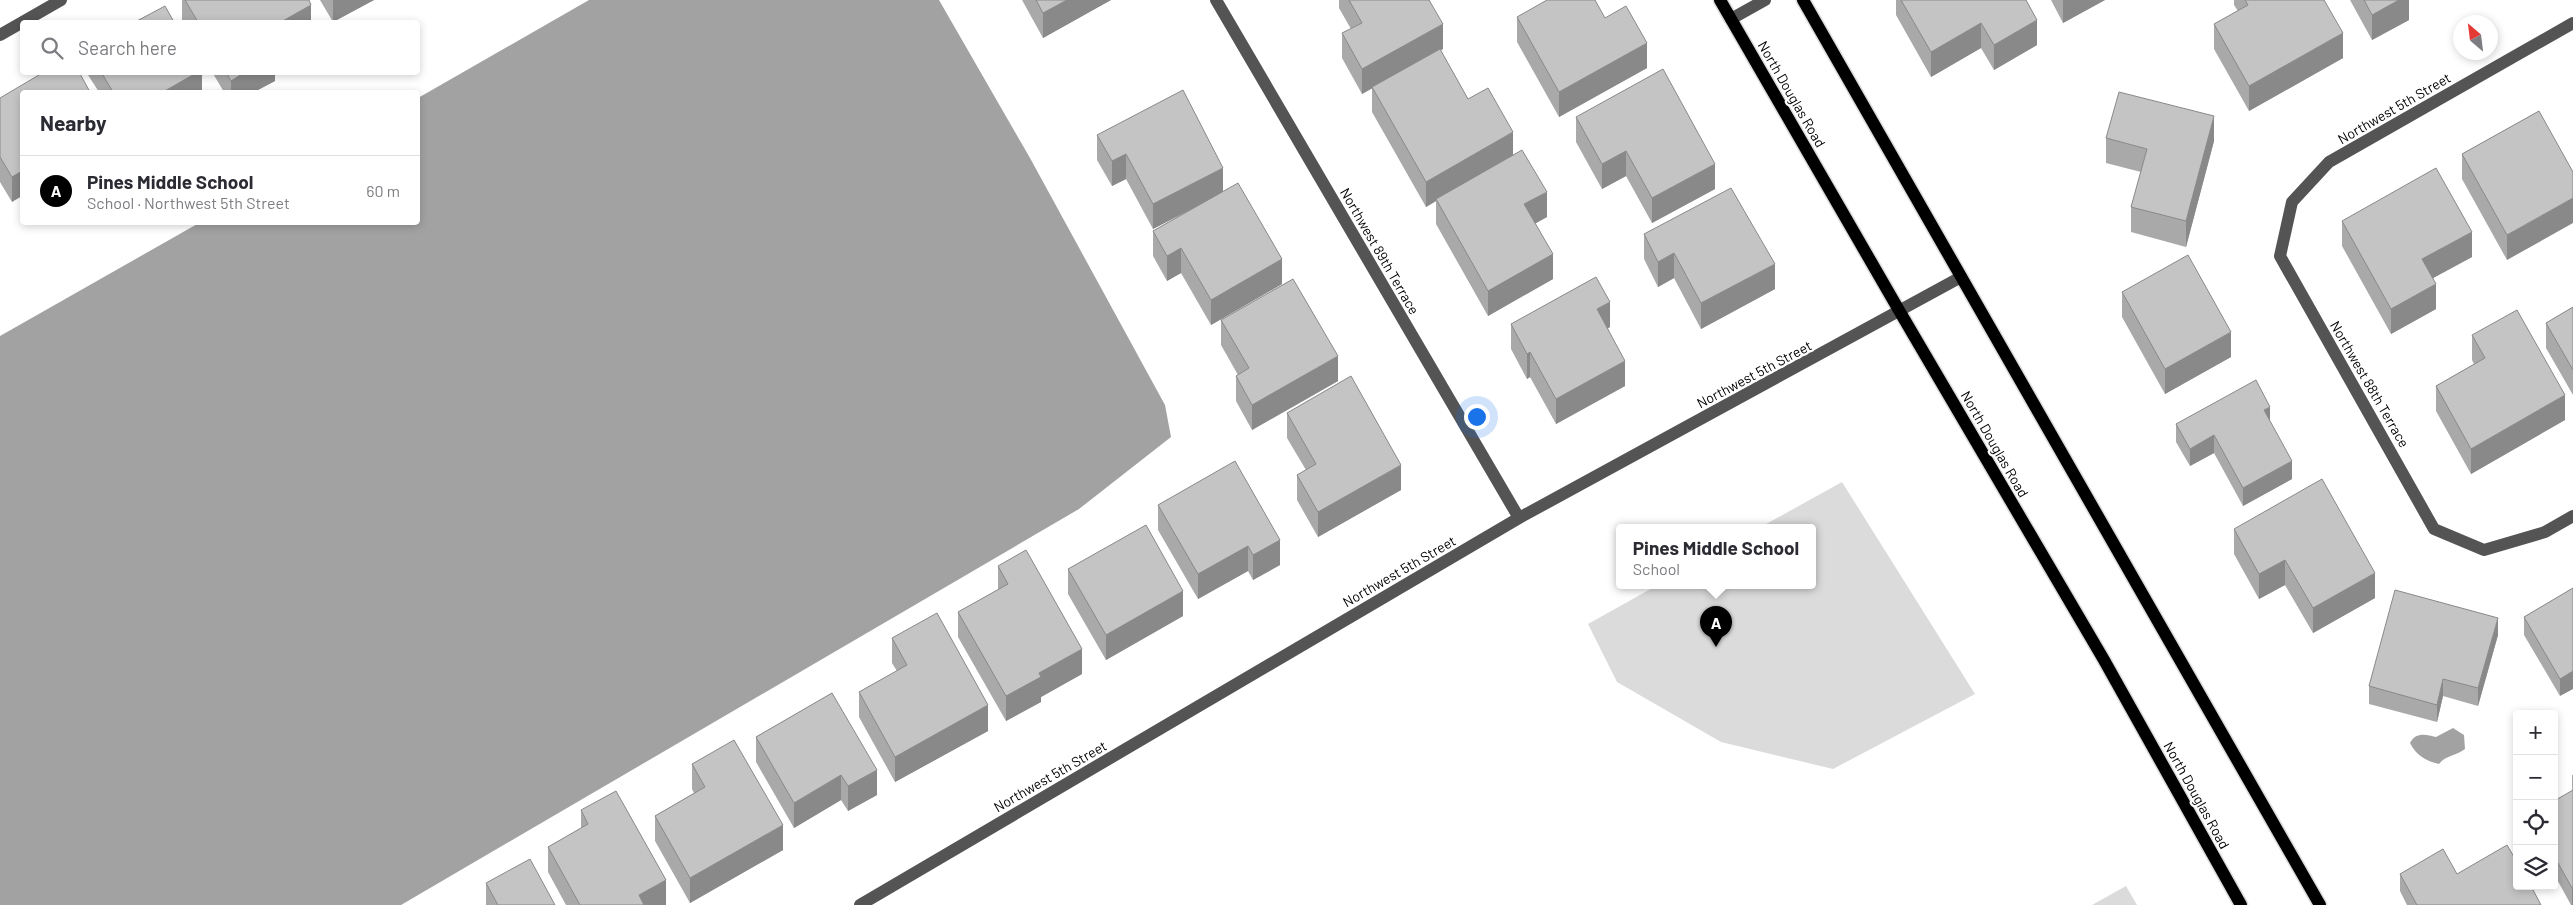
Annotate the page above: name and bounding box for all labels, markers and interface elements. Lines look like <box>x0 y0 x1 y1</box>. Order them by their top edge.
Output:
north arrow <box>2453 15 2498 60</box>
search box <box>20 20 420 75</box>
icon: search <box>38 34 66 62</box>
text: Search here <box>78 36 177 59</box>
street label: North Douglas Road <box>1755 38 1829 150</box>
street label: Northwest 5th Street <box>2335 69 2453 147</box>
text: Nearby <box>40 110 106 135</box>
text: Pines Middle School <box>87 170 254 193</box>
text: A <box>51 181 61 200</box>
text: 60 m <box>366 181 400 200</box>
street label: Northwest 89th Terrace <box>1337 185 1423 317</box>
text: School · Northwest 5th Street <box>87 193 290 212</box>
street label: Northwest 88th Terrace <box>2327 318 2413 450</box>
street label: Northwest 5th Street <box>1694 337 1814 411</box>
street label: North Douglas Road <box>1958 388 2032 500</box>
your location <box>1464 404 1490 430</box>
popup <box>1616 524 1816 589</box>
street label: Northwest 5th Street <box>1340 532 1458 610</box>
text: Pines Middle School <box>1633 536 1799 559</box>
text: School <box>1633 559 1680 578</box>
pin: A <box>1700 606 1732 647</box>
map controls <box>2513 710 2558 890</box>
button: + <box>2513 710 2558 755</box>
street label: Northwest 5th Street <box>991 737 1109 815</box>
street label: North Douglas Road <box>2160 738 2234 852</box>
button: − <box>2513 755 2558 800</box>
button: locate <box>2513 800 2558 845</box>
button: layers <box>2513 845 2558 890</box>

